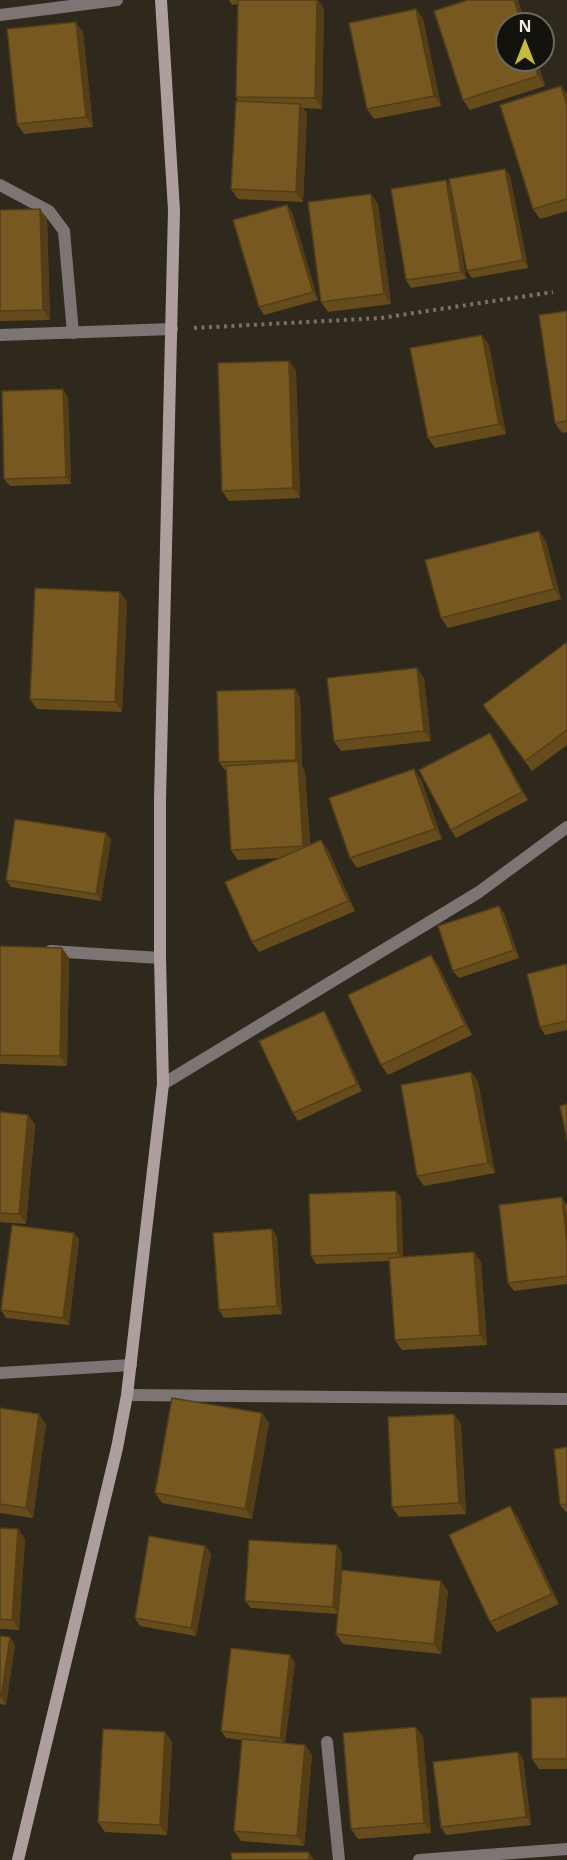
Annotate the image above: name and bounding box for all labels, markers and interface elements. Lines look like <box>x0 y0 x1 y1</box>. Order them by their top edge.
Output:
north arrow <box>495 12 555 72</box>
text: N <box>518 15 532 37</box>

